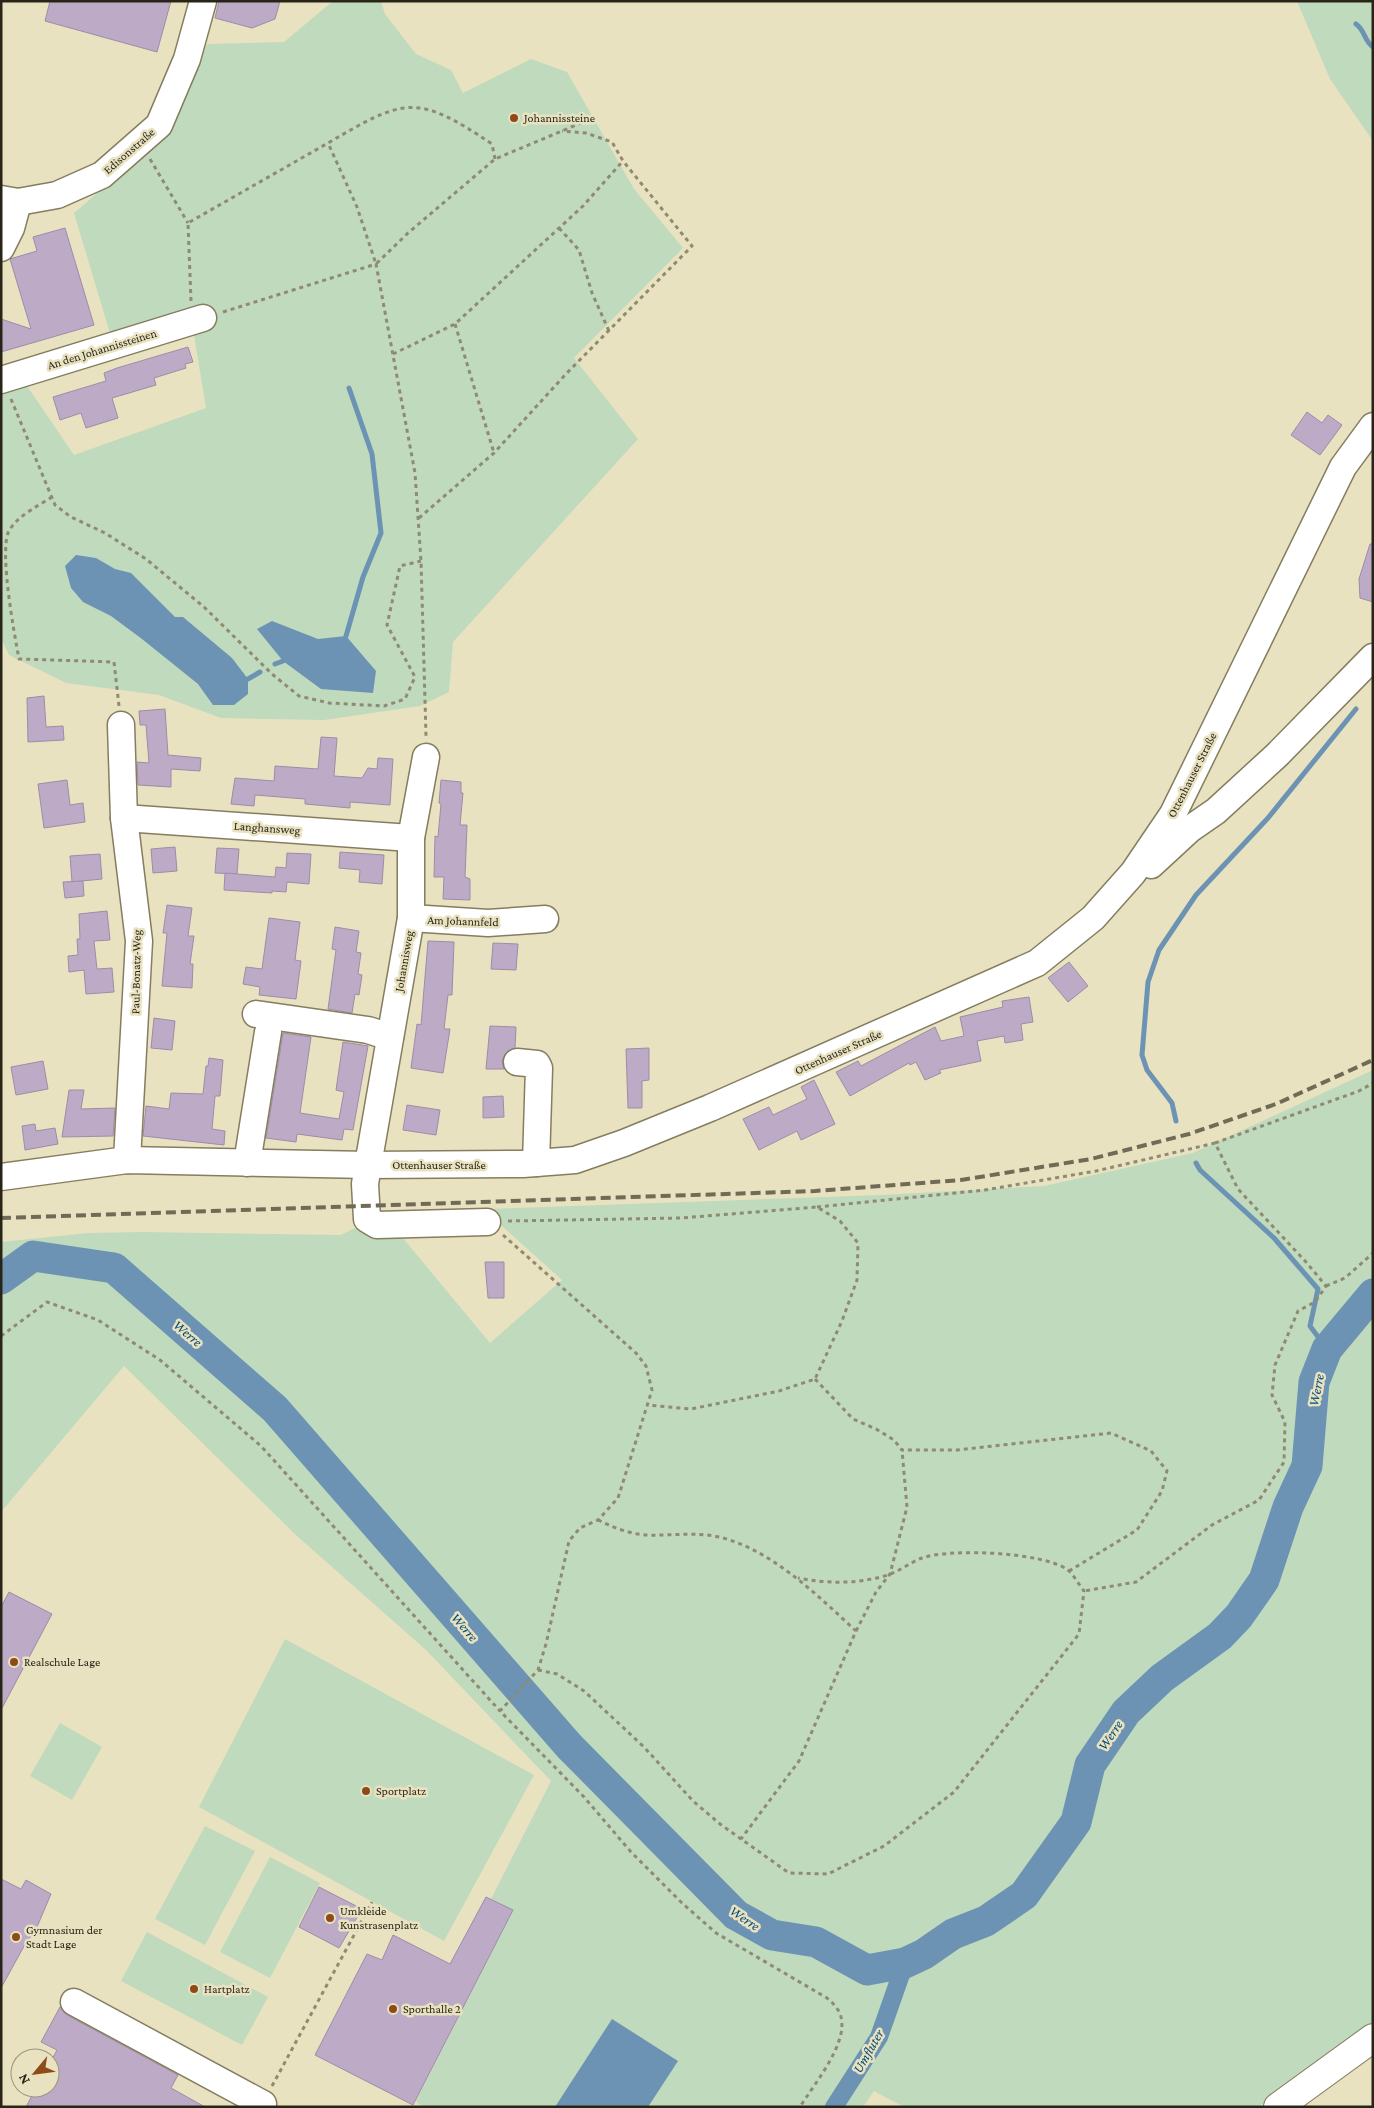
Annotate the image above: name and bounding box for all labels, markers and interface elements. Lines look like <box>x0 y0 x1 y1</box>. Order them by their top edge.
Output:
place label: Johannissteine <box>523 111 595 125</box>
marker: Johannissteine <box>508 112 520 124</box>
street label: Edisonstraße <box>101 125 157 177</box>
street label: An den Johannissteinen <box>46 326 159 372</box>
street label: Ottenhauser Straße <box>1165 730 1219 820</box>
street label: Langhansweg <box>233 819 301 837</box>
street label: Am Johannfeld <box>427 913 500 929</box>
street label: Paul-Bonatz-Weg <box>128 929 144 1014</box>
street label: Johannisweg <box>392 929 416 994</box>
street label: Ottenhauser Straße <box>792 1027 884 1077</box>
street label: Ottenhauser Straße <box>392 1158 486 1172</box>
water label: Werre <box>171 1316 206 1350</box>
water label: Werre <box>1305 1372 1327 1407</box>
water label: Werre <box>448 1610 482 1645</box>
place label: Realschule Lage <box>24 1655 100 1669</box>
marker: Realschule Lage <box>8 1656 20 1668</box>
water label: Werre <box>1094 1717 1126 1753</box>
place label: Sportplatz <box>376 1784 426 1798</box>
marker: Sportplatz <box>360 1785 372 1797</box>
water label: Werre <box>727 1902 763 1934</box>
place label: Umkleide Kunstrasenplatz <box>340 1904 418 1932</box>
marker: Umkleide Kunstrasenplatz <box>324 1912 336 1924</box>
place label: Gymnasium der Stadt Lage <box>26 1923 103 1951</box>
marker: Gymnasium der Stadt Lage <box>10 1931 22 1943</box>
place label: Hartplatz <box>204 1982 250 1996</box>
marker: Hartplatz <box>188 1983 200 1995</box>
place label: Sporthalle 2 <box>403 2002 461 2016</box>
marker: Sporthalle 2 <box>387 2003 399 2015</box>
water label: Umfluter <box>849 2026 887 2076</box>
north arrow <box>10 2048 60 2098</box>
text: N <box>14 2071 33 2087</box>

